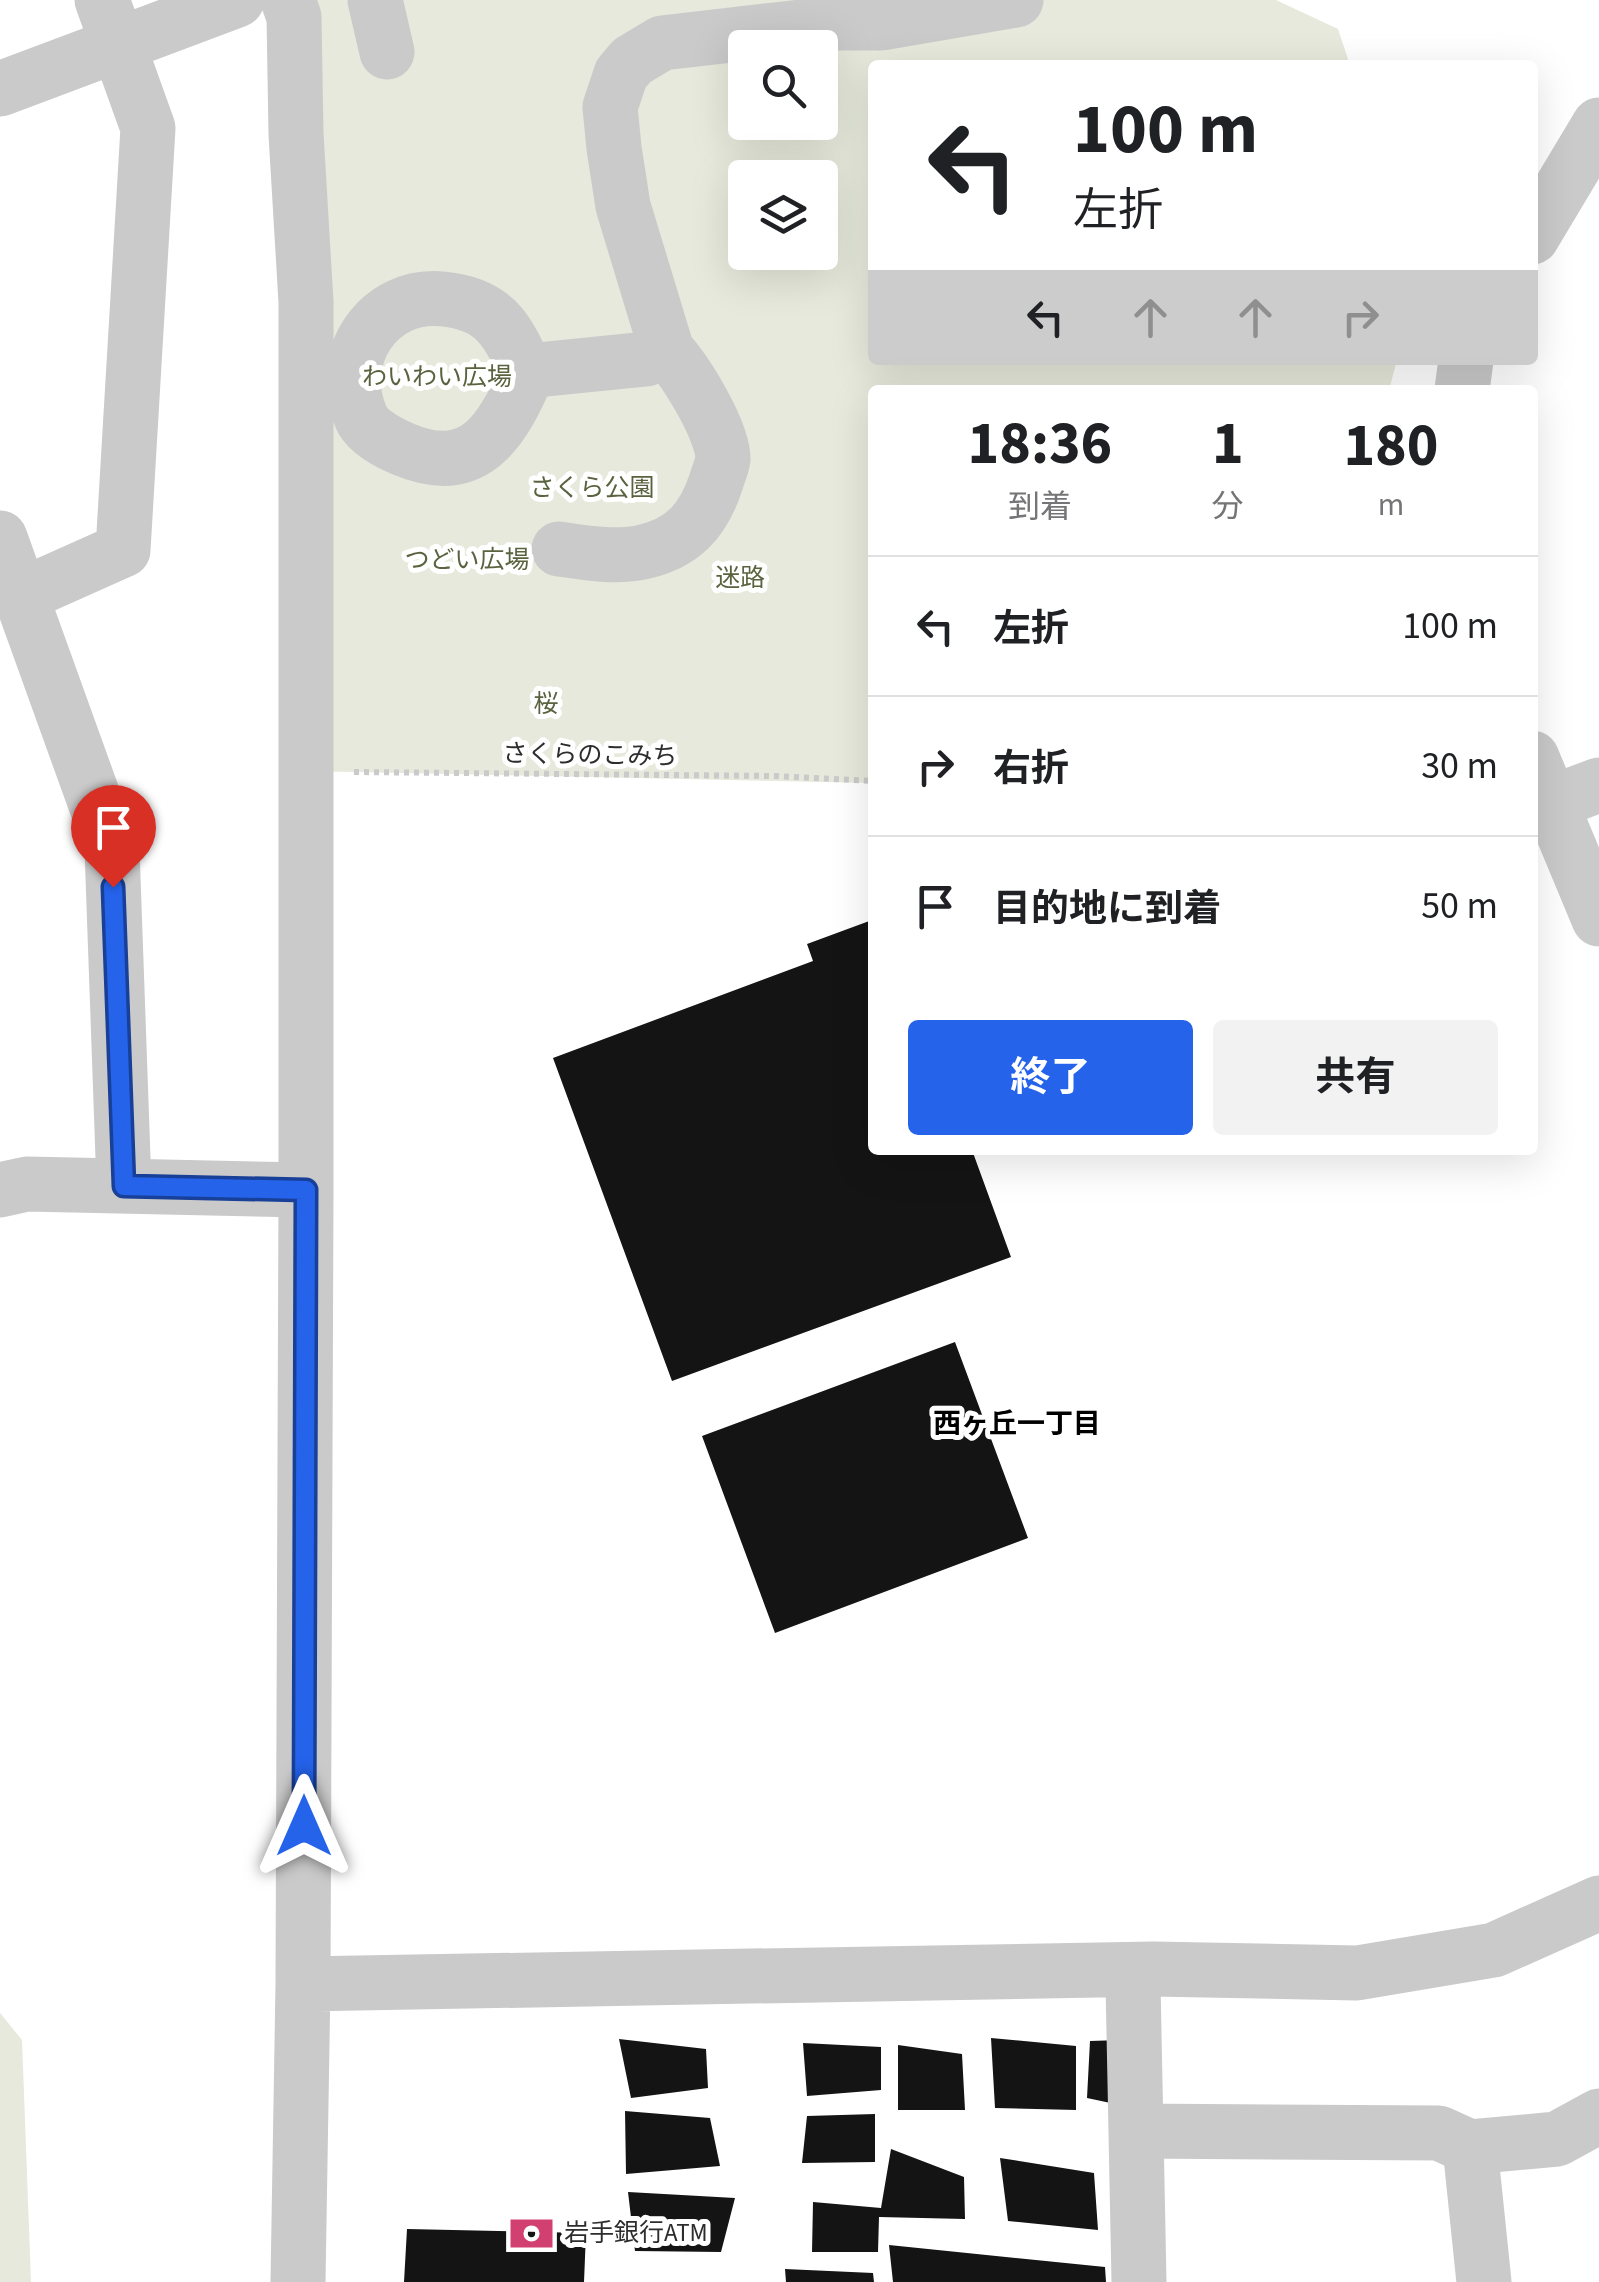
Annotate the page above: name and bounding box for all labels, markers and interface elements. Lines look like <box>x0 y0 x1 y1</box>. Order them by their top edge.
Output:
map controls <box>728 30 838 270</box>
button: search <box>728 30 838 140</box>
text: 100 m <box>1073 80 1258 180</box>
icon: left <box>908 100 1038 230</box>
button: layers <box>728 160 838 270</box>
text: 左折 <box>1073 179 1163 243</box>
icon: left <box>1018 290 1073 345</box>
icon: ahead <box>1123 290 1178 345</box>
icon: ahead <box>1228 290 1283 345</box>
icon: right <box>1333 290 1388 345</box>
park label: わいわい広場 <box>362 359 512 395</box>
text: 18:36 <box>968 402 1112 487</box>
text: 1 <box>1212 402 1244 487</box>
text: 180 <box>1343 404 1438 489</box>
park label: さくら公園 <box>529 470 655 506</box>
text: m <box>1378 482 1404 528</box>
text: 到着 <box>1008 484 1072 530</box>
text: 分 <box>1212 484 1244 530</box>
park label: つどい広場 <box>404 542 530 578</box>
park label: 迷路 <box>715 560 765 596</box>
icon: left <box>908 599 963 654</box>
text: 100 m <box>1402 599 1498 653</box>
text: 左折 <box>993 602 1069 656</box>
park label: 桜 <box>533 686 559 722</box>
street label: さくらのこみち <box>502 735 678 775</box>
icon: right <box>908 739 963 794</box>
text: 30 m <box>1421 739 1498 793</box>
text: 右折 <box>993 742 1069 796</box>
pin <box>71 785 156 888</box>
icon: arrive <box>86 800 141 855</box>
icon: arrive <box>908 879 963 934</box>
text: 50 m <box>1421 879 1498 933</box>
text: 目的地に到着 <box>993 882 1221 936</box>
button: 終了 <box>908 1020 1193 1135</box>
button: 共有 <box>1213 1020 1498 1135</box>
district label: 西ヶ丘一丁目 <box>933 1404 1101 1444</box>
position arrow <box>252 1774 356 1878</box>
bank icon: 岩手銀行ATM <box>507 2209 555 2257</box>
place label: 岩手銀行ATM <box>564 2215 708 2251</box>

